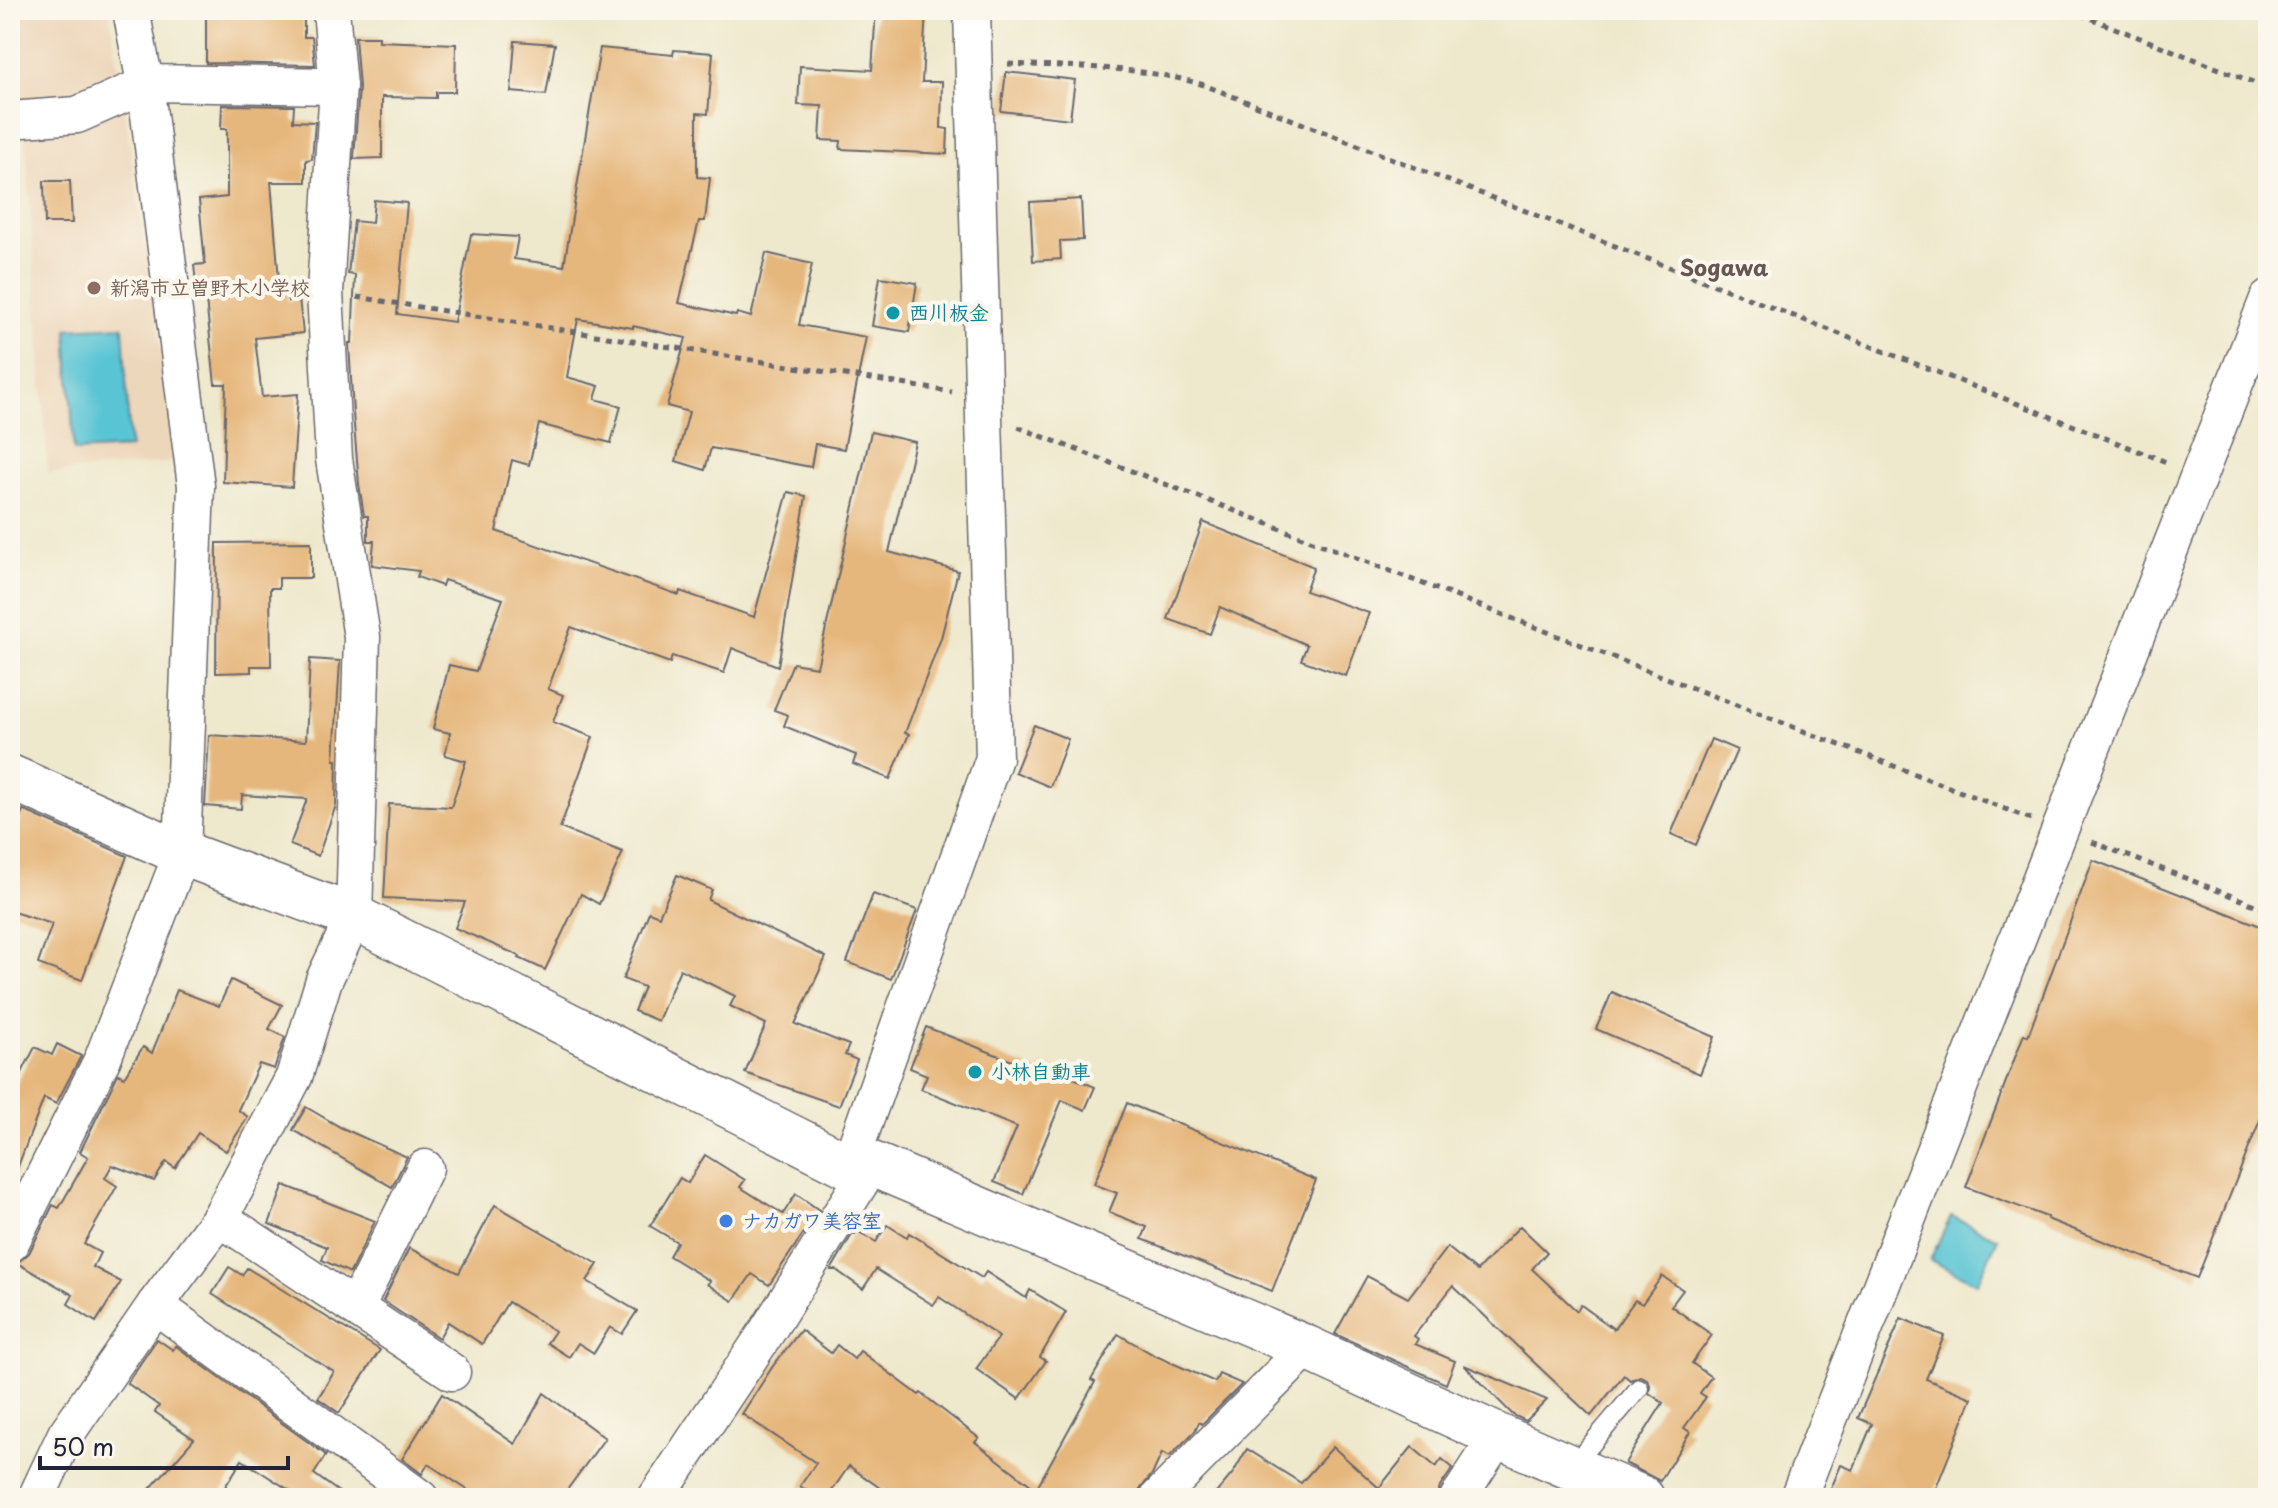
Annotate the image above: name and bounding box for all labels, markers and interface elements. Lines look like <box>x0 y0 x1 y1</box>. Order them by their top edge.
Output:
district label: Sogawa <box>1680 250 1769 283</box>
place label: 新潟市立曽野木小学校 <box>110 272 310 302</box>
marker: 新潟市立曽野木小学校 <box>85 279 103 297</box>
place label: 西川板金 <box>909 297 989 327</box>
marker: 西川板金 <box>884 304 902 322</box>
place label: 小林自動車 <box>991 1056 1091 1086</box>
marker: 小林自動車 <box>966 1063 984 1081</box>
place label: ナカガワ美容室 <box>742 1205 882 1235</box>
marker: ナカガワ美容室 <box>717 1212 735 1230</box>
scale bar <box>40 1420 288 1470</box>
text: 50 m <box>52 1428 114 1464</box>

